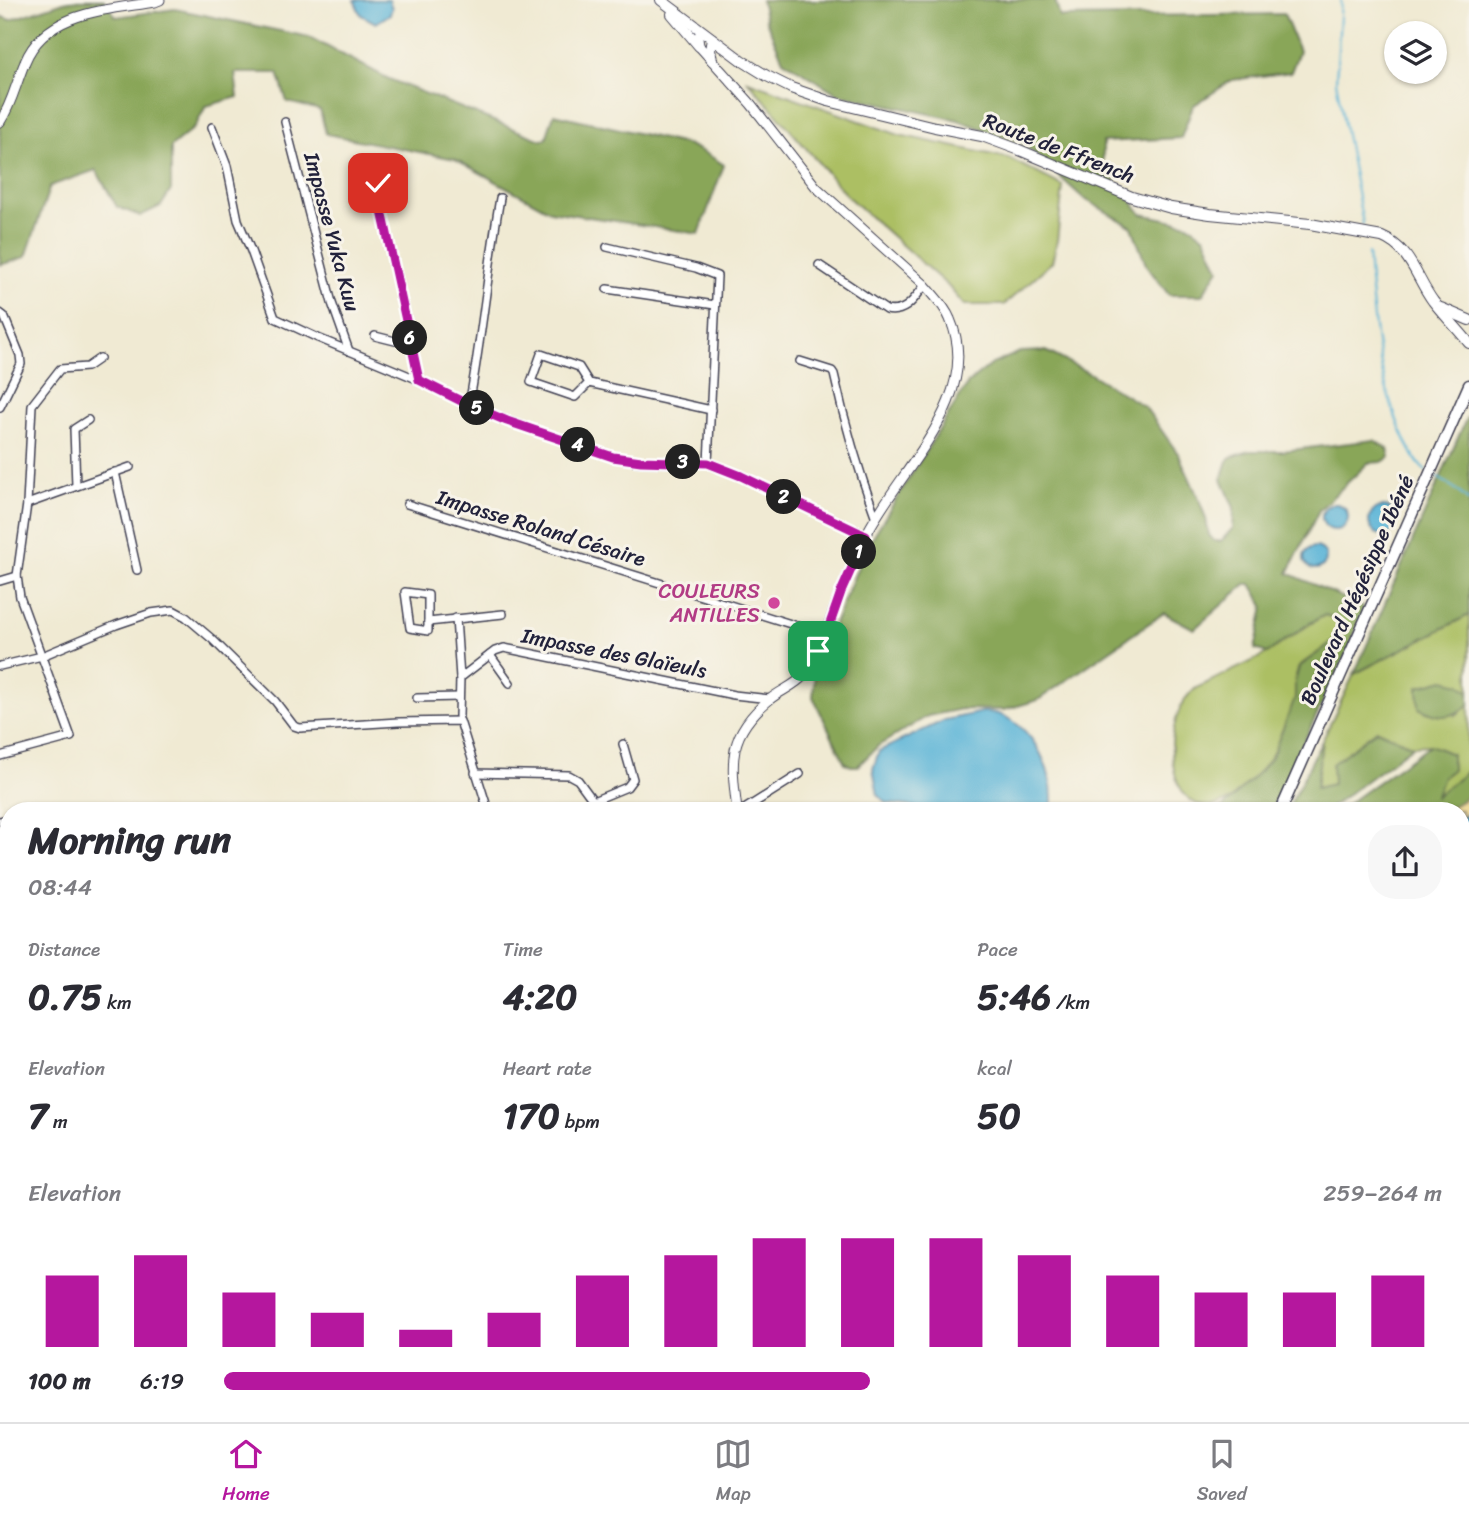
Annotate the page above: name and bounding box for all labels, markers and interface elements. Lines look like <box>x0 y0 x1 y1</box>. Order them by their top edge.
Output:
map controls <box>1384 21 1447 84</box>
button: layers <box>1384 21 1447 84</box>
street label: Route de Ffrench <box>978 102 1140 194</box>
street label: Impasse Yuka Kuu <box>292 147 372 316</box>
pin <box>348 153 408 213</box>
icon: check <box>359 164 397 202</box>
pin: 6 <box>392 320 428 356</box>
text: 6 <box>404 321 415 354</box>
pin: 5 <box>460 390 494 426</box>
text: 5 <box>471 391 482 424</box>
pin: 4 <box>560 428 596 462</box>
text: 4 <box>572 428 583 461</box>
pin: 3 <box>666 444 700 480</box>
text: 3 <box>677 445 688 478</box>
street label: Boulevard Hégésippe Ibéné <box>1289 468 1425 711</box>
street label: Impasse Roland Césaire <box>431 478 650 578</box>
pin: 2 <box>766 480 802 514</box>
text: 2 <box>778 480 789 513</box>
pin: 1 <box>842 534 876 570</box>
text: 1 <box>854 535 863 568</box>
place label: COULEURS ANTILLES <box>659 572 760 634</box>
marker: COULEURS ANTILLES <box>766 595 782 611</box>
street label: Impasse des Glaïeuls <box>517 616 710 690</box>
pin <box>788 621 848 681</box>
icon: arrive <box>799 632 837 670</box>
text: Morning run <box>28 807 231 874</box>
button: share <box>1368 825 1442 899</box>
text: 08:44 <box>28 867 92 908</box>
text: Distance <box>28 933 100 966</box>
text: Time <box>503 933 543 966</box>
text: Pace <box>977 933 1018 966</box>
text: 0.75 <box>28 966 102 1028</box>
text: 4:20 <box>503 966 577 1028</box>
text: 5:46 <box>977 966 1051 1028</box>
text: km <box>102 986 132 1019</box>
text: /km <box>1051 986 1090 1019</box>
text: Elevation <box>28 1052 105 1085</box>
text: Heart rate <box>503 1052 592 1085</box>
text: kcal <box>977 1052 1012 1085</box>
text: 7 <box>28 1085 48 1147</box>
text: 170 <box>503 1085 560 1147</box>
text: 50 <box>977 1085 1021 1147</box>
text: m <box>48 1105 68 1138</box>
text: bpm <box>560 1105 600 1138</box>
text: Elevation <box>28 1173 121 1214</box>
text: 259–264 m <box>1323 1173 1442 1214</box>
text: 100 m <box>28 1361 91 1402</box>
text: 6:19 <box>140 1361 184 1402</box>
tab: Home <box>222 1435 270 1510</box>
tab: Map <box>714 1435 752 1510</box>
tab: Saved <box>1197 1435 1247 1510</box>

